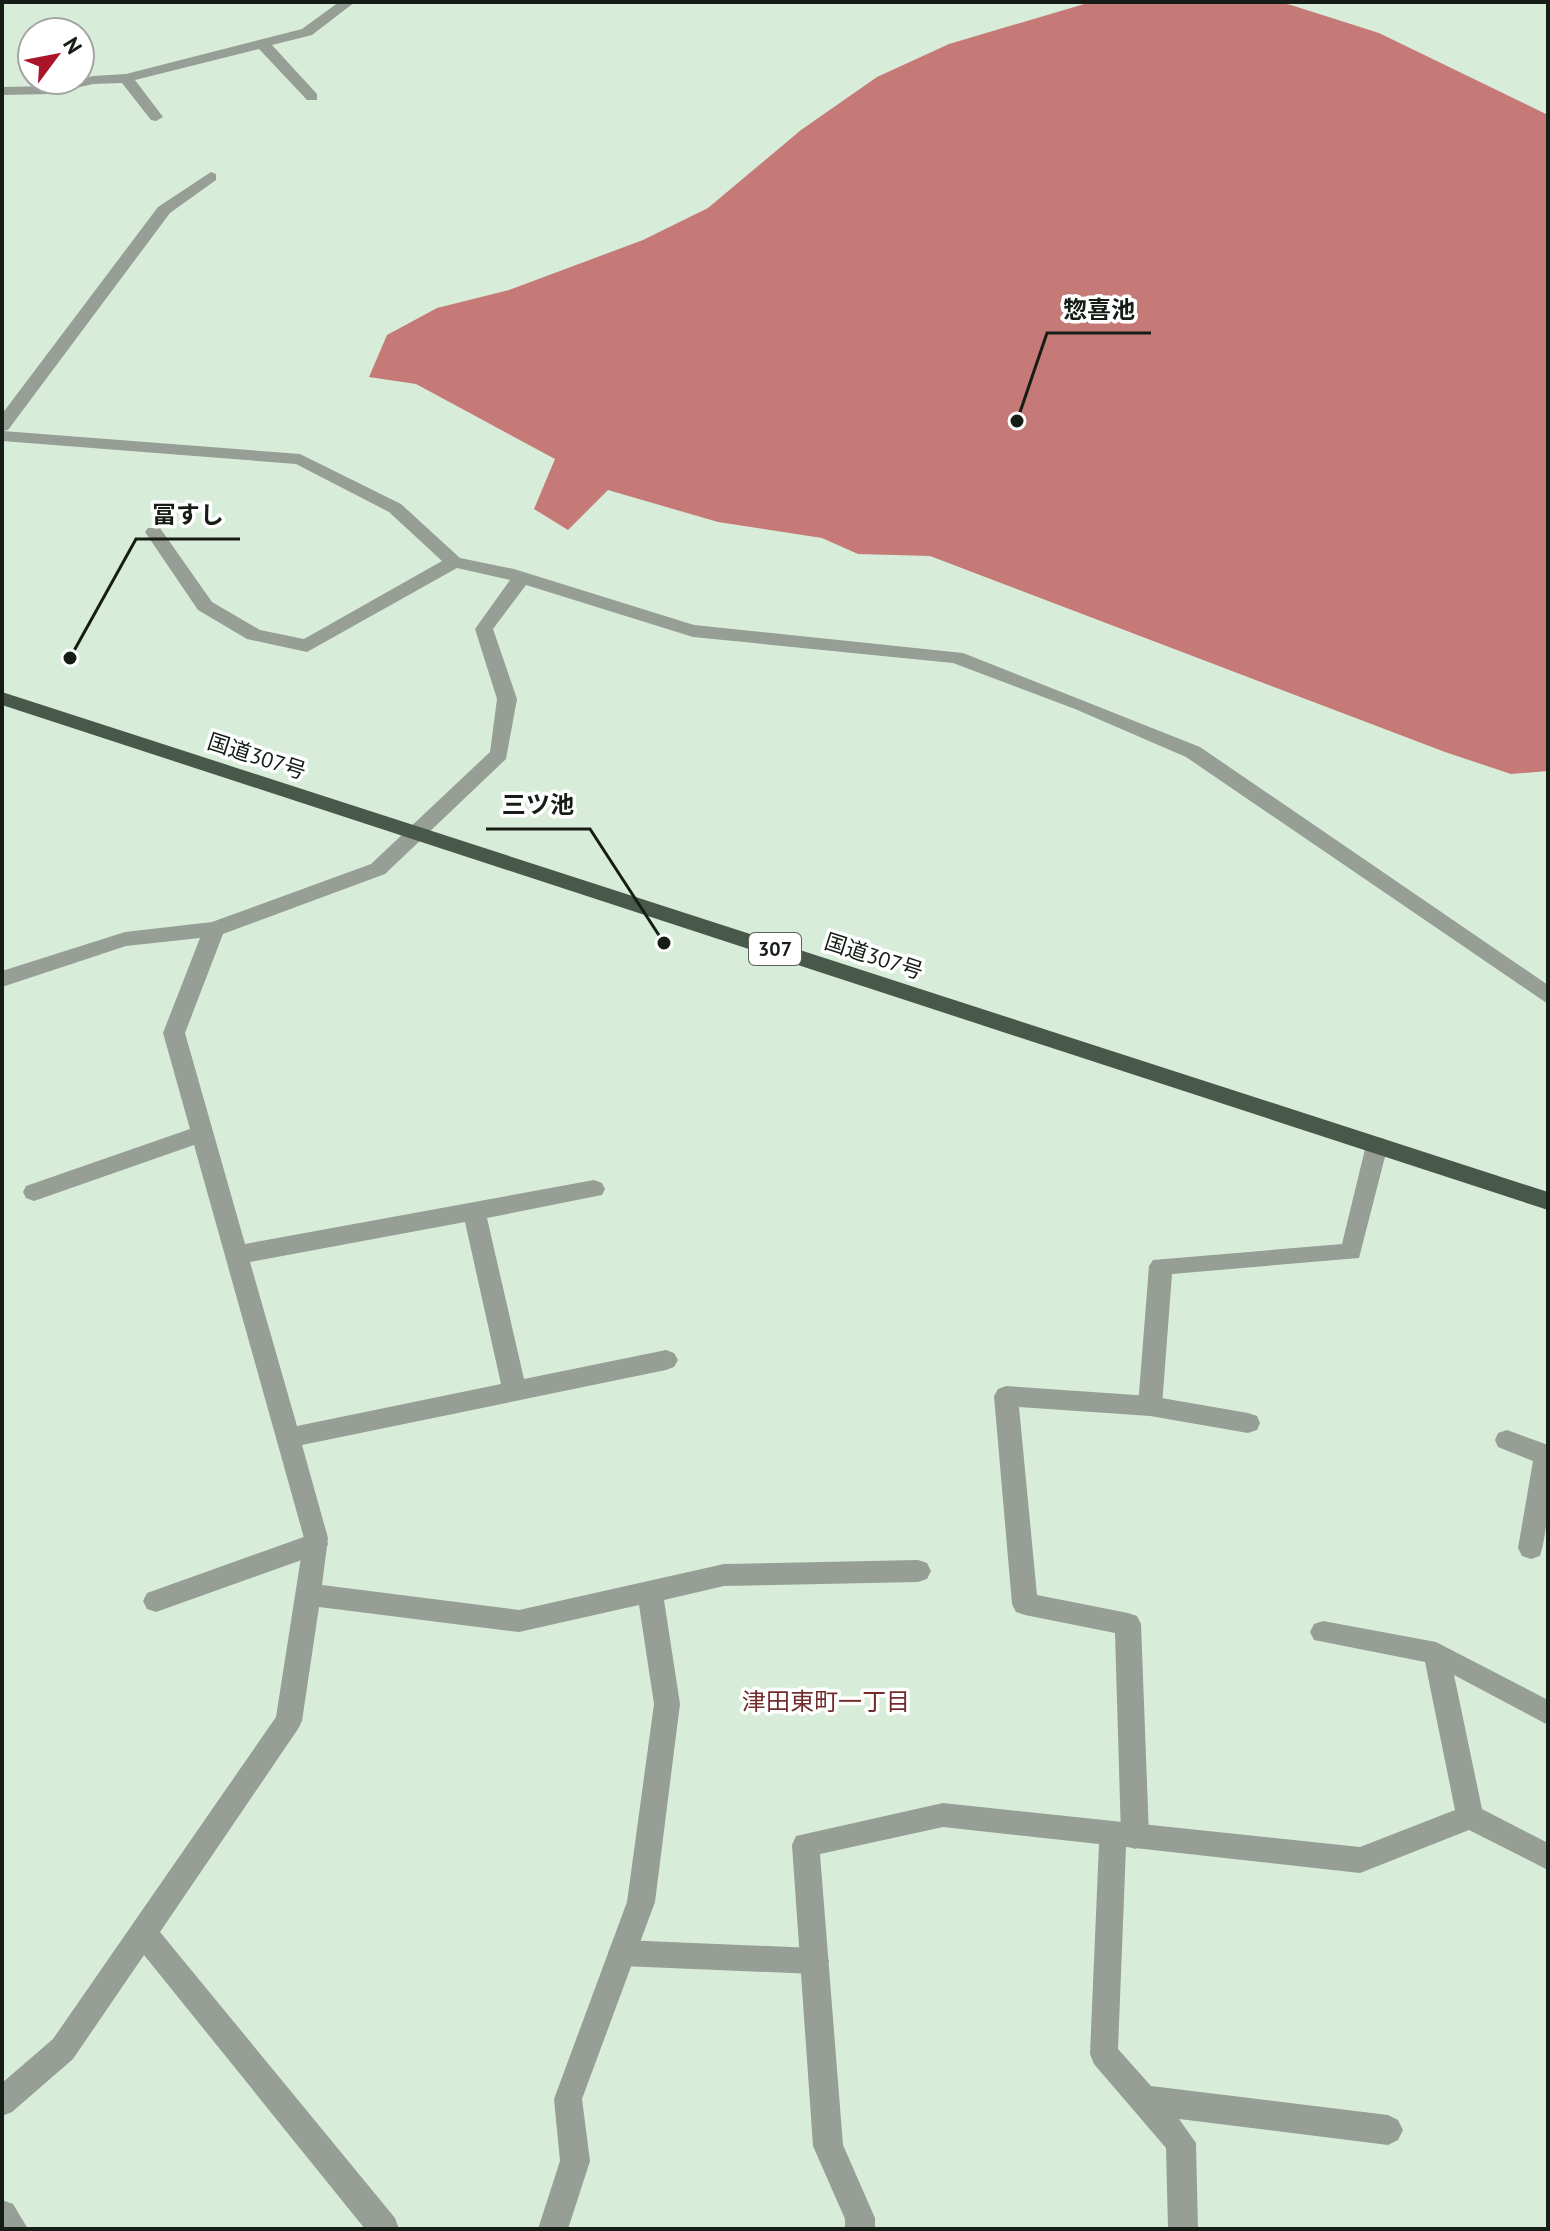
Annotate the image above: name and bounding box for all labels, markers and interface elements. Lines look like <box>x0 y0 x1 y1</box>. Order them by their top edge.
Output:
north arrow <box>16 16 96 96</box>
text: N <box>57 32 89 59</box>
callout: 惣喜池 <box>1047 285 1151 333</box>
text: 惣喜池 <box>1063 294 1135 325</box>
callout: 冨すし <box>136 491 240 539</box>
text: 冨すし <box>152 499 224 530</box>
street label: 国道307号 <box>204 727 310 785</box>
callout: 三ツ池 <box>486 781 590 829</box>
text: 三ツ池 <box>502 789 574 820</box>
street label: 国道307号 <box>821 927 927 985</box>
road number: 307 <box>749 933 801 965</box>
district label: 津田東町一丁目 <box>742 1686 910 1717</box>

